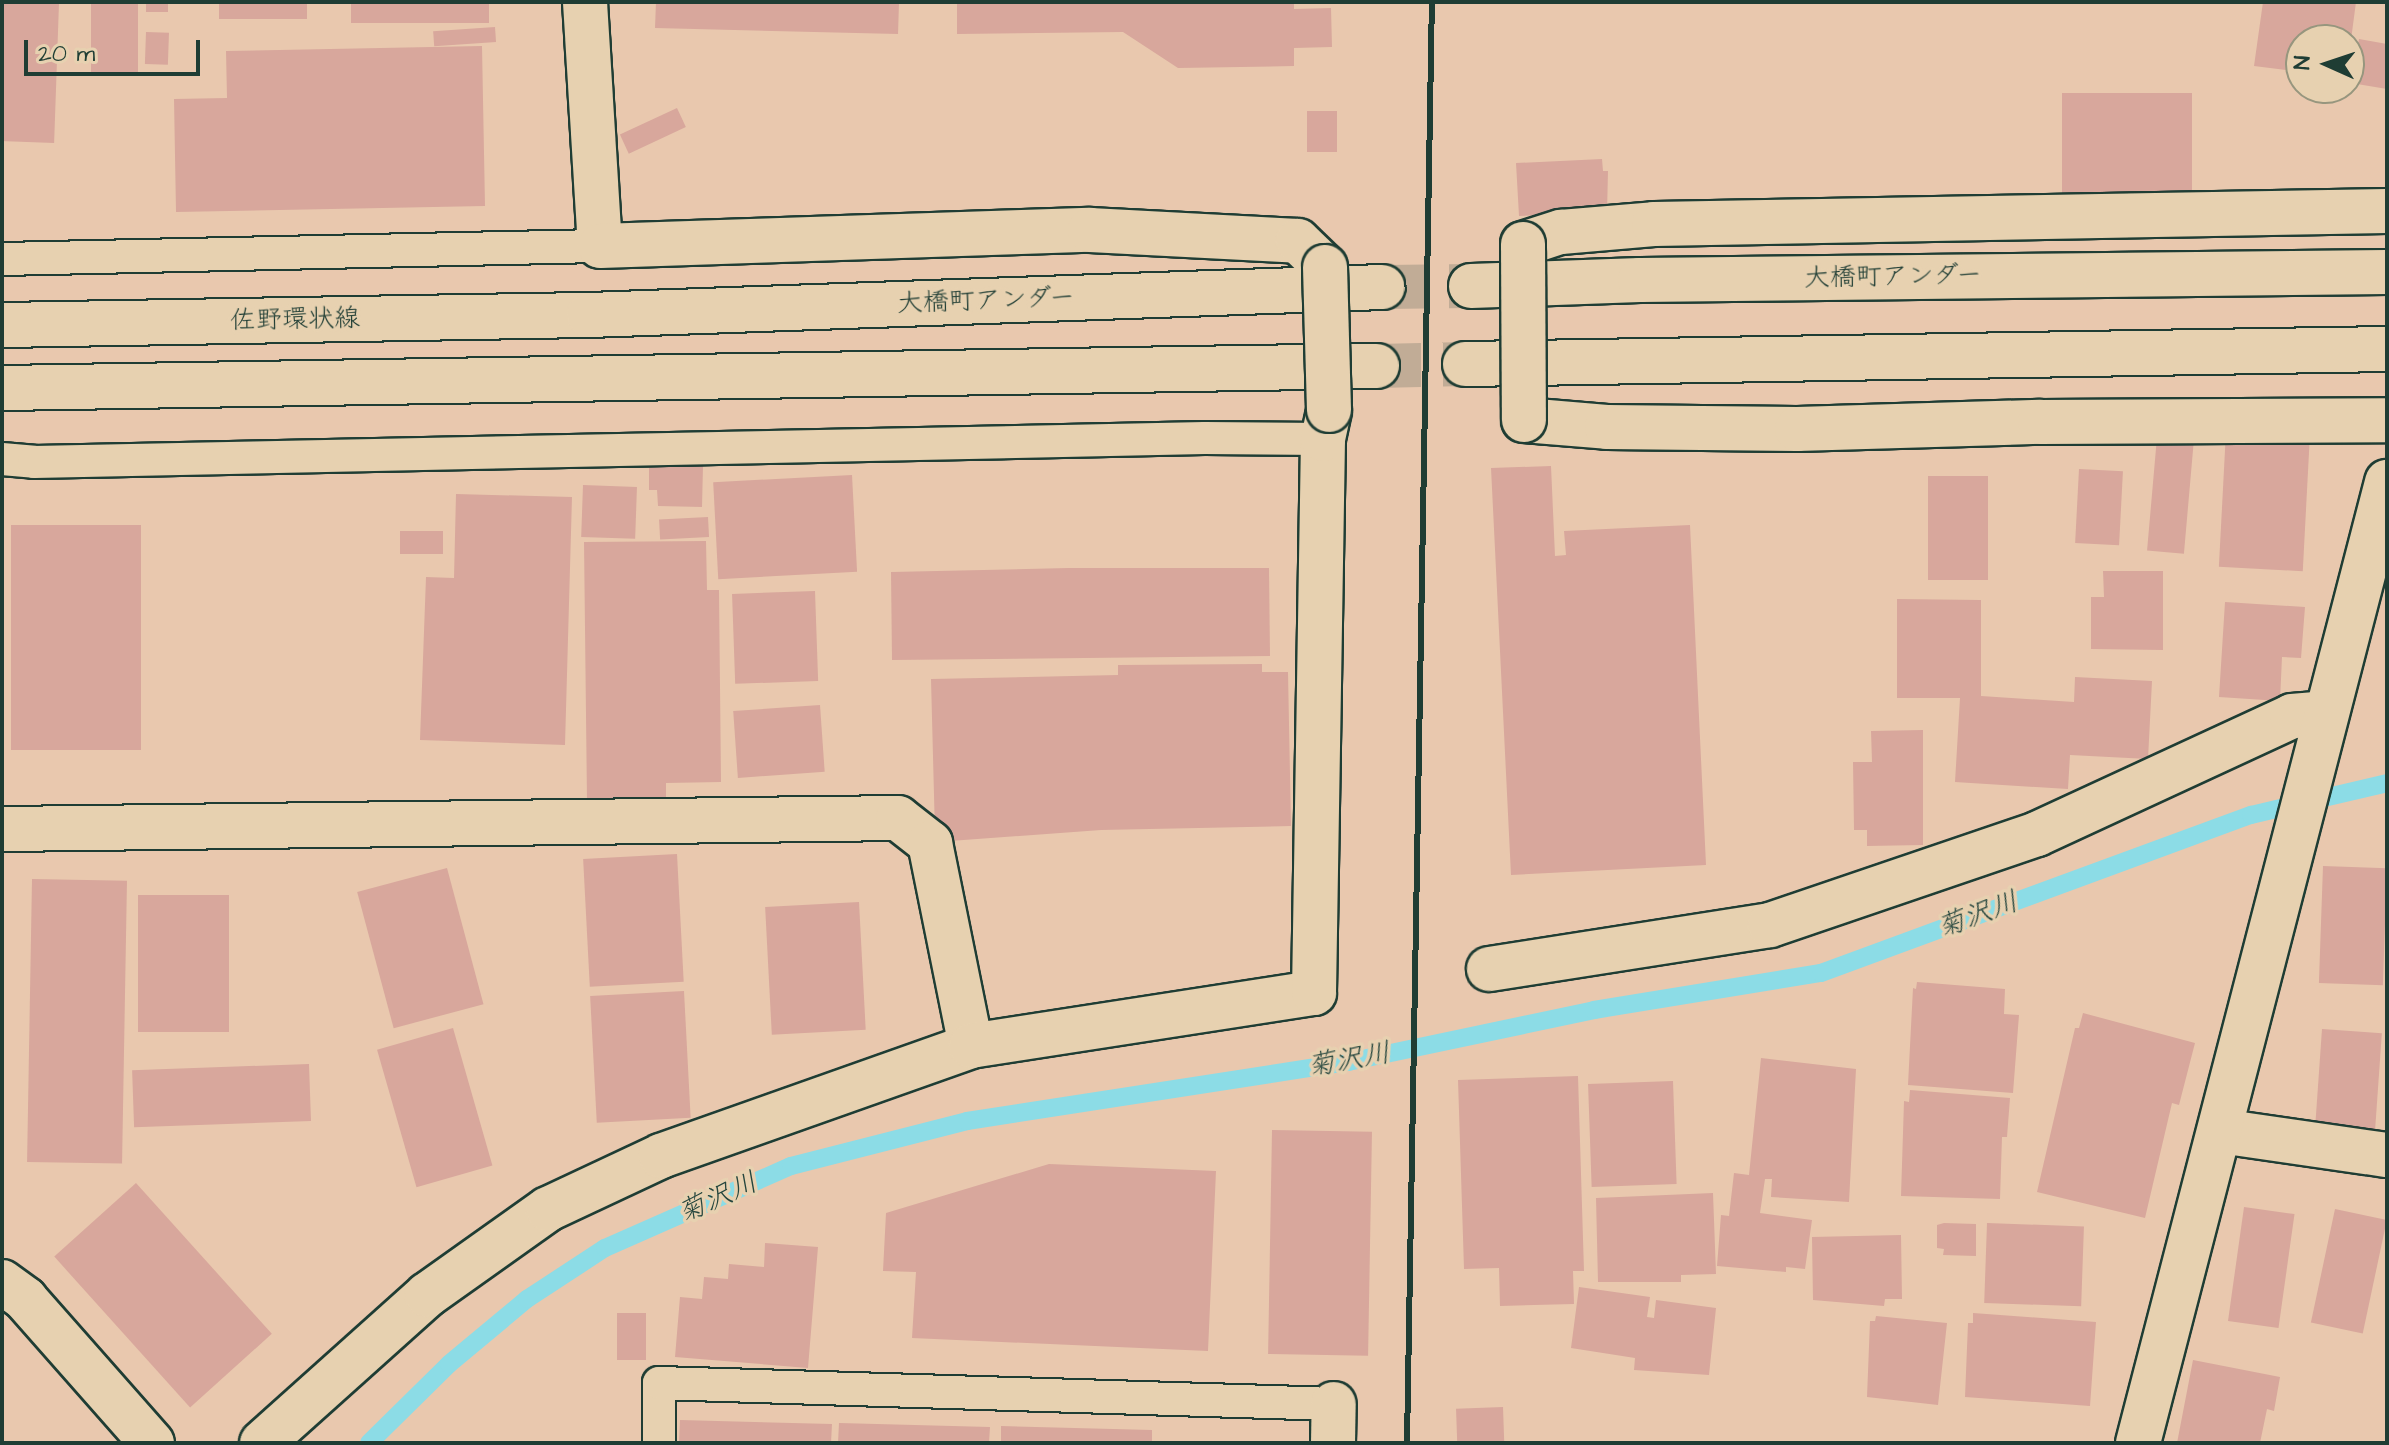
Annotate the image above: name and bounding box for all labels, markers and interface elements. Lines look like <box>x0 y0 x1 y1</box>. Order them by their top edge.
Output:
scale bar <box>28 24 204 74</box>
north arrow <box>2285 24 2365 104</box>
text: 20 m <box>38 37 95 71</box>
text: N <box>2287 55 2318 71</box>
street label: 大橋町アンダー <box>1803 260 1983 294</box>
street label: 大橋町アンダー <box>896 282 1076 320</box>
street label: 佐野環状線 <box>230 303 360 337</box>
water label: 菊沢川 <box>1933 885 2023 945</box>
water label: 菊沢川 <box>1305 1036 1393 1084</box>
water label: 菊沢川 <box>673 1166 763 1230</box>

